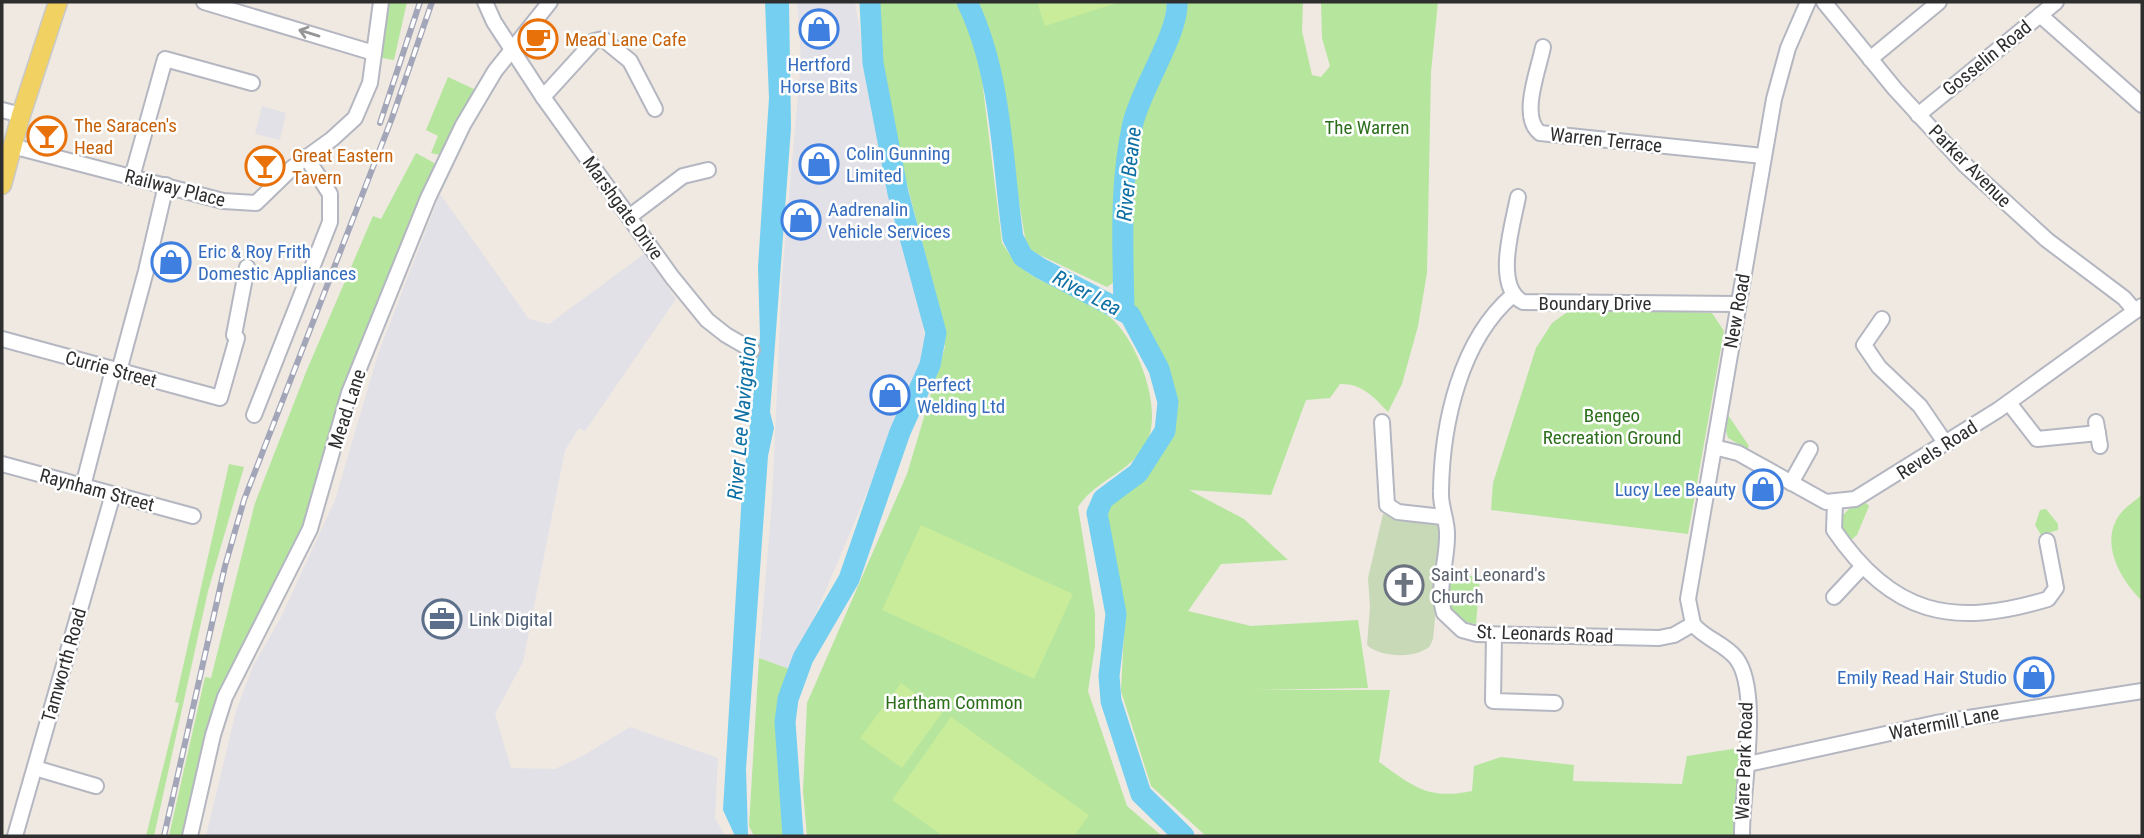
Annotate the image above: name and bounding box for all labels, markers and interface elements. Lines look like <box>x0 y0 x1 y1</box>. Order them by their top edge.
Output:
shop icon: Hertford Horse Bits <box>798 8 840 50</box>
street label: Gosselin Road <box>1938 15 2036 101</box>
cafe icon: Mead Lane Cafe <box>517 18 559 60</box>
one-way arrow <box>298 26 320 39</box>
place label: Mead Lane Cafe <box>565 28 686 51</box>
place label: Hertford Horse Bits <box>780 53 858 98</box>
place label: The Saracen's Head <box>74 114 177 159</box>
bar icon: The Saracen's Head <box>26 115 68 157</box>
park label: The Warren <box>1324 116 1410 139</box>
street label: Parker Avenue <box>1924 120 2016 212</box>
street label: Warren Terrace <box>1549 123 1663 157</box>
water label: River Beane <box>1112 126 1146 222</box>
place label: Colin Gunning Limited <box>846 142 950 187</box>
shop icon: Colin Gunning Limited <box>798 143 840 185</box>
place label: Great Eastern Tavern <box>292 144 394 189</box>
bar icon: Great Eastern Tavern <box>244 145 286 187</box>
street label: Marshgate Drive <box>578 152 668 264</box>
street label: Railway Place <box>122 164 228 212</box>
place label: Aadrenalin Vehicle Services <box>828 198 951 243</box>
shop icon: Aadrenalin Vehicle Services <box>780 199 822 241</box>
place label: Eric & Roy Frith Domestic Appliances <box>198 240 356 285</box>
shop icon: Eric & Roy Frith Domestic Appliances <box>150 241 192 283</box>
water label: River Lea <box>1049 265 1125 321</box>
street label: New Road <box>1719 272 1755 350</box>
street label: Boundary Drive <box>1539 292 1652 315</box>
water label: River Lee Navigation <box>723 335 761 501</box>
street label: Currie Street <box>63 346 159 392</box>
street label: Mead Lane <box>323 366 371 452</box>
place label: Perfect Welding Ltd <box>917 373 1005 418</box>
shop icon: Perfect Welding Ltd <box>869 374 911 416</box>
park label: Bengeo Recreation Ground <box>1543 404 1681 449</box>
street label: Revels Road <box>1892 415 1982 485</box>
street label: Raynham Street <box>37 464 157 516</box>
shop icon: Lucy Lee Beauty <box>1742 468 1784 510</box>
place label: Lucy Lee Beauty <box>1615 478 1736 501</box>
place label: Saint Leonard's Church <box>1431 563 1546 608</box>
church icon: Saint Leonard's Church <box>1383 564 1425 606</box>
office icon: Link Digital <box>421 598 463 640</box>
street label: Tamworth Road <box>37 605 91 725</box>
place label: Link Digital <box>469 608 553 631</box>
street label: St. Leonards Road <box>1476 620 1614 648</box>
shop icon: Emily Read Hair Studio <box>2013 656 2055 698</box>
place label: Emily Read Hair Studio <box>1837 666 2007 689</box>
park label: Hartham Common <box>885 691 1023 714</box>
street label: Ware Park Road <box>1730 701 1758 821</box>
street label: Watermill Lane <box>1887 701 2001 745</box>

